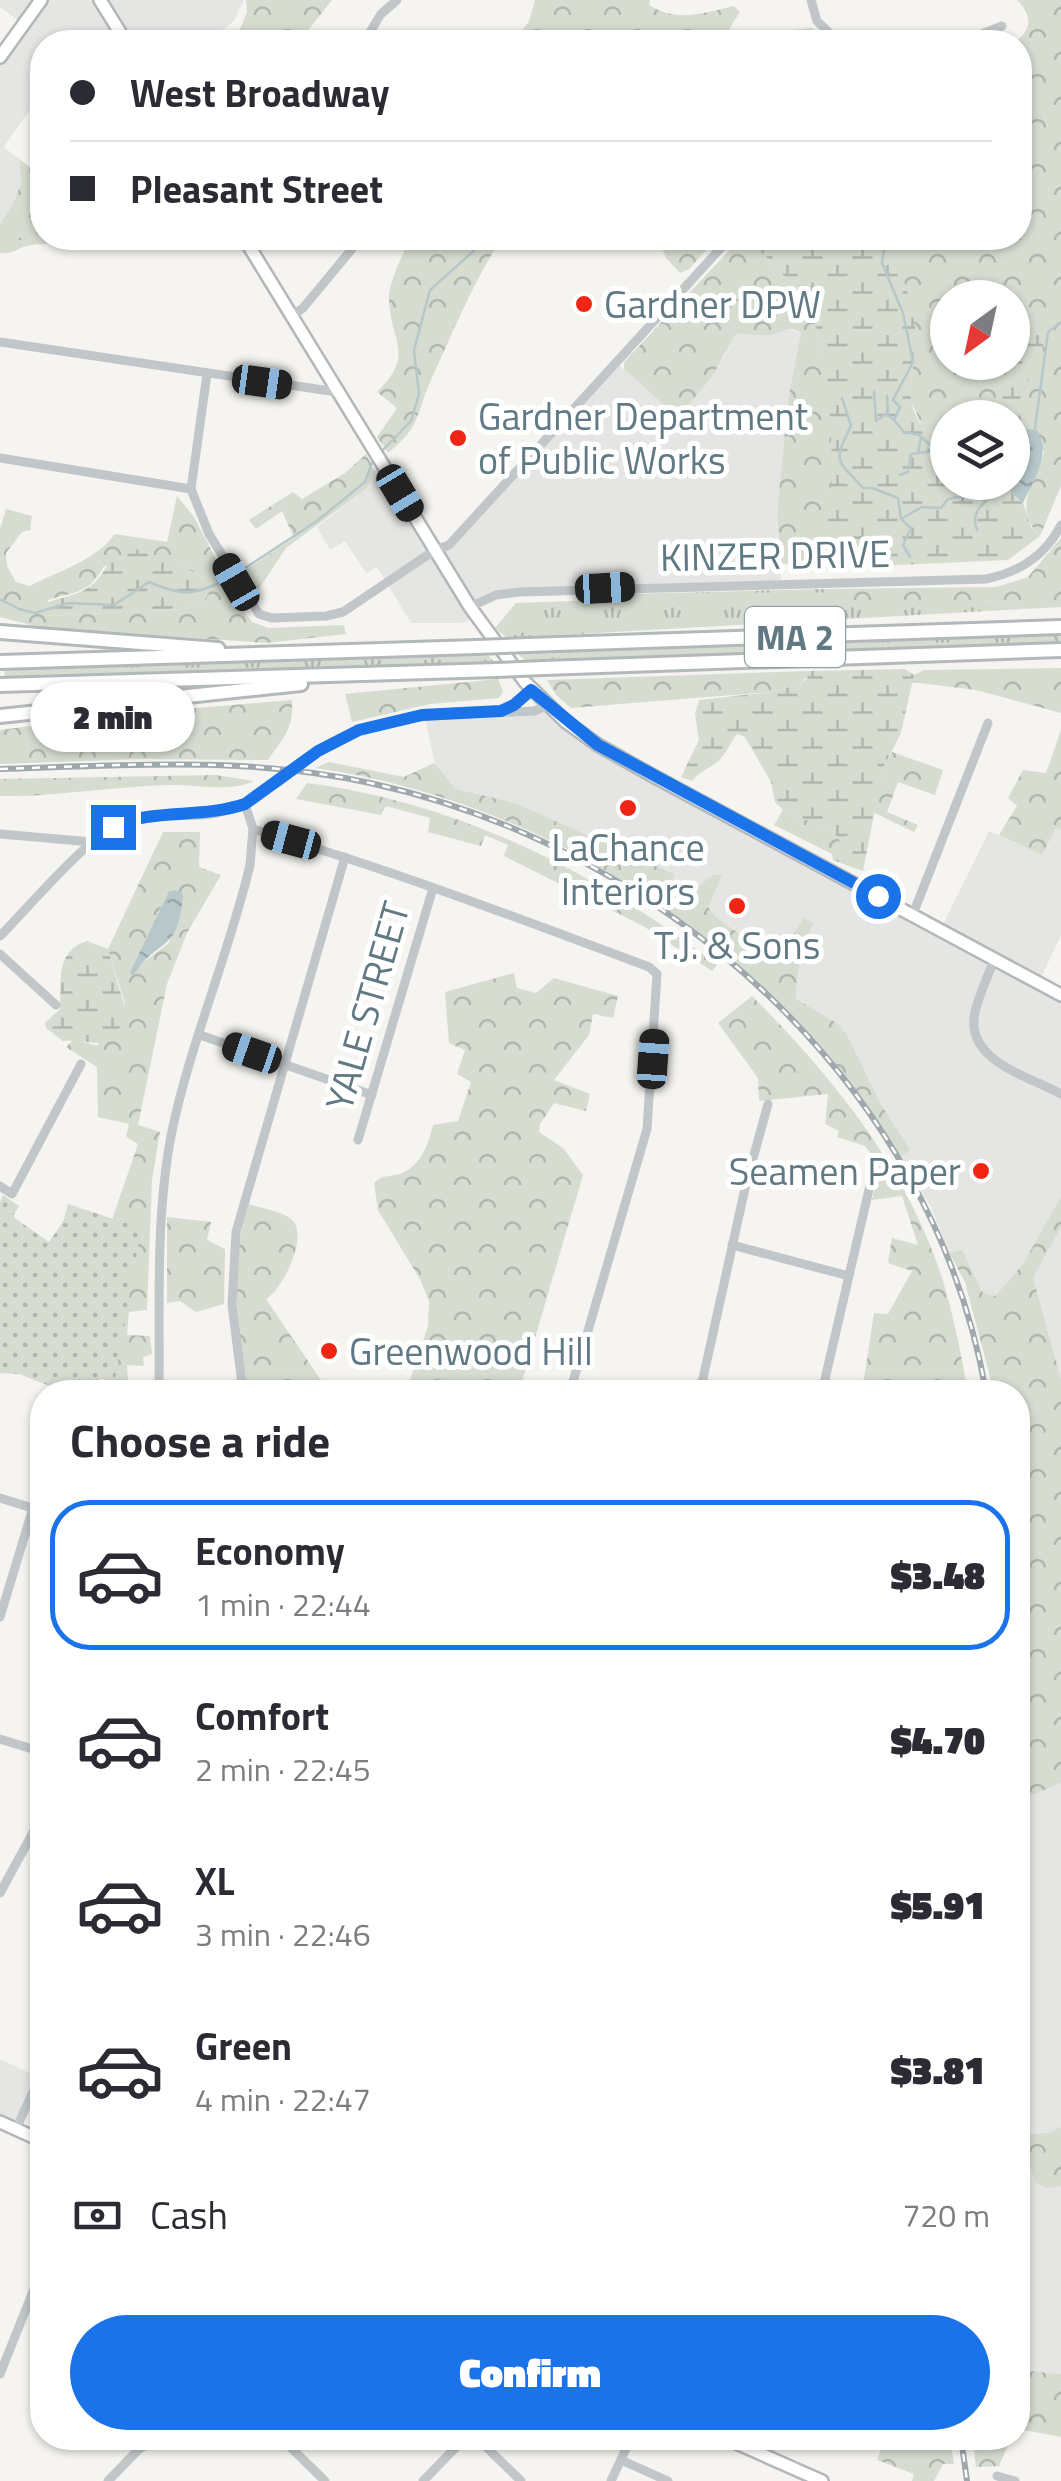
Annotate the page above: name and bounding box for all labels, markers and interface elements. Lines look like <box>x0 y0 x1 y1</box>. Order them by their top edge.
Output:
text: West Broadway <box>130 64 389 122</box>
text: Pleasant Street <box>130 160 383 218</box>
place label: Gardner DPW <box>604 275 821 333</box>
north arrow <box>930 280 1030 380</box>
map controls <box>930 280 1030 500</box>
marker: Gardner DPW <box>573 293 595 315</box>
car <box>230 363 294 401</box>
place label: Gardner Department of Public Works <box>478 387 808 489</box>
button: layers <box>930 400 1030 500</box>
marker: Gardner Department of Public Works <box>447 427 469 449</box>
car <box>372 460 428 526</box>
street label: KINZER DRIVE <box>659 524 891 586</box>
car <box>208 549 264 615</box>
car <box>574 571 636 605</box>
road number: MA 2 <box>745 607 845 667</box>
callout: 2 min <box>31 682 196 752</box>
text: 2 min <box>73 693 152 741</box>
marker: LaChance Interiors <box>617 797 639 819</box>
route end <box>91 805 136 850</box>
car <box>258 818 324 862</box>
place label: LaChance Interiors <box>551 818 705 920</box>
route start <box>856 874 901 919</box>
street label: YALE STREET <box>310 895 424 1117</box>
marker: T.J. & Sons <box>726 895 748 917</box>
place label: T.J. & Sons <box>654 916 820 974</box>
car <box>636 1028 670 1090</box>
car <box>219 1029 285 1077</box>
place label: Seamen Paper <box>729 1142 961 1200</box>
marker: Seamen Paper <box>970 1160 992 1182</box>
place label: Greenwood Hill <box>349 1322 593 1380</box>
marker: Greenwood Hill <box>318 1340 340 1362</box>
text: Choose a ride <box>70 1406 330 1474</box>
text: Economy <box>195 1522 345 1580</box>
icon: car <box>75 1530 165 1620</box>
text: $3.48 <box>891 1546 985 1604</box>
text: 1 min · 22:44 <box>195 1580 371 1628</box>
text: Comfort <box>195 1687 329 1745</box>
icon: car <box>75 1695 165 1785</box>
text: $4.70 <box>891 1711 985 1769</box>
text: 2 min · 22:45 <box>195 1745 371 1793</box>
text: XL <box>195 1852 235 1910</box>
icon: car <box>75 1860 165 1950</box>
text: $5.91 <box>891 1876 985 1934</box>
text: 3 min · 22:46 <box>195 1910 371 1958</box>
text: Green <box>195 2017 292 2075</box>
icon: car <box>75 2025 165 2115</box>
text: $3.81 <box>891 2041 985 2099</box>
text: 4 min · 22:47 <box>195 2075 371 2123</box>
text: Cash <box>150 2186 228 2244</box>
icon: cash <box>70 2188 125 2243</box>
text: 720 m <box>902 2191 990 2239</box>
button: Confirm <box>70 2315 990 2430</box>

